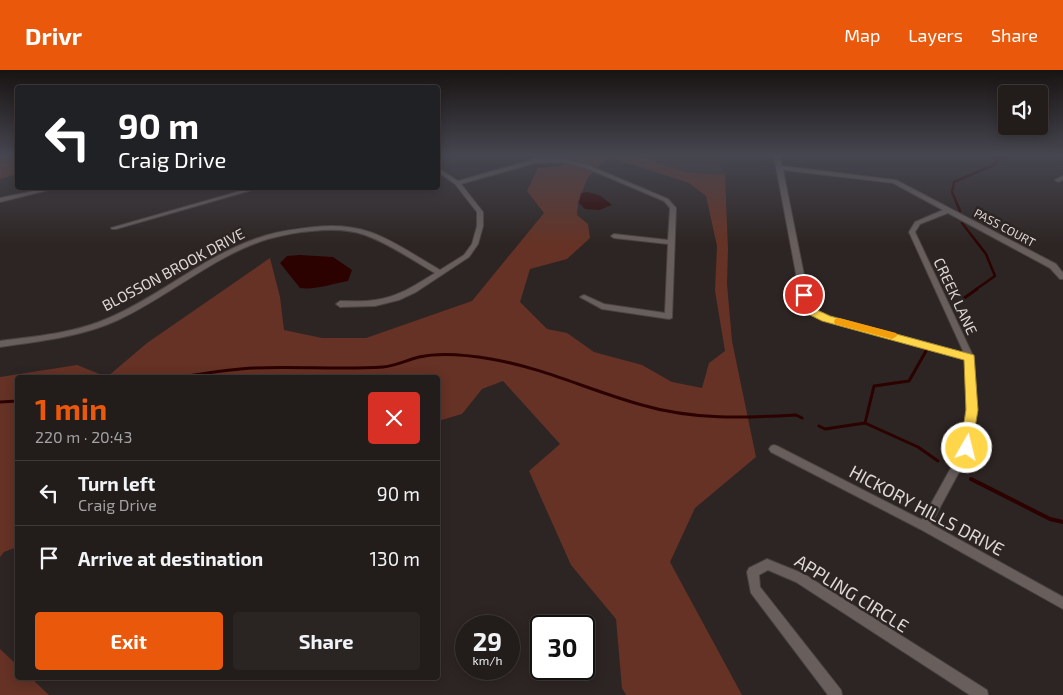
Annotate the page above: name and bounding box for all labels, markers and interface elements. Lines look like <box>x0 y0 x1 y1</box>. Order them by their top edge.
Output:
text: Drivr <box>25 21 82 50</box>
text: Map <box>844 24 880 46</box>
text: Layers <box>908 24 963 46</box>
text: Share <box>991 24 1038 46</box>
map controls <box>998 85 1048 135</box>
button: sound <box>998 85 1048 135</box>
text: 90 m <box>118 104 199 146</box>
icon: left <box>35 105 100 170</box>
text: Craig Drive <box>118 146 226 172</box>
street label: PASS COURT <box>972 205 1038 249</box>
street label: BLOSSON BROOK DRIVE <box>99 224 247 314</box>
street label: CREEK LANE <box>930 255 982 337</box>
pin <box>783 274 825 316</box>
icon: arrive <box>790 281 818 309</box>
text: 1 min <box>35 390 107 426</box>
button: close <box>368 392 420 444</box>
position arrow <box>940 421 992 473</box>
text: 220 m · 20:43 <box>35 427 132 446</box>
street label: HICKORY HILLS DRIVE <box>846 460 1008 560</box>
text: Turn left <box>78 472 155 495</box>
icon: left <box>35 479 63 507</box>
text: 90 m <box>377 482 420 505</box>
text: Craig Drive <box>78 495 157 514</box>
icon: arrive <box>35 544 63 572</box>
text: Arrive at destination <box>78 547 263 570</box>
text: 130 m <box>370 547 420 570</box>
street label: APPLING CIRCLE <box>791 549 913 637</box>
button: Exit <box>35 612 223 670</box>
button: Share <box>233 612 420 670</box>
speed limit sign: 30 <box>530 615 595 680</box>
text: 29 <box>473 626 502 656</box>
text: km/h <box>473 653 502 667</box>

